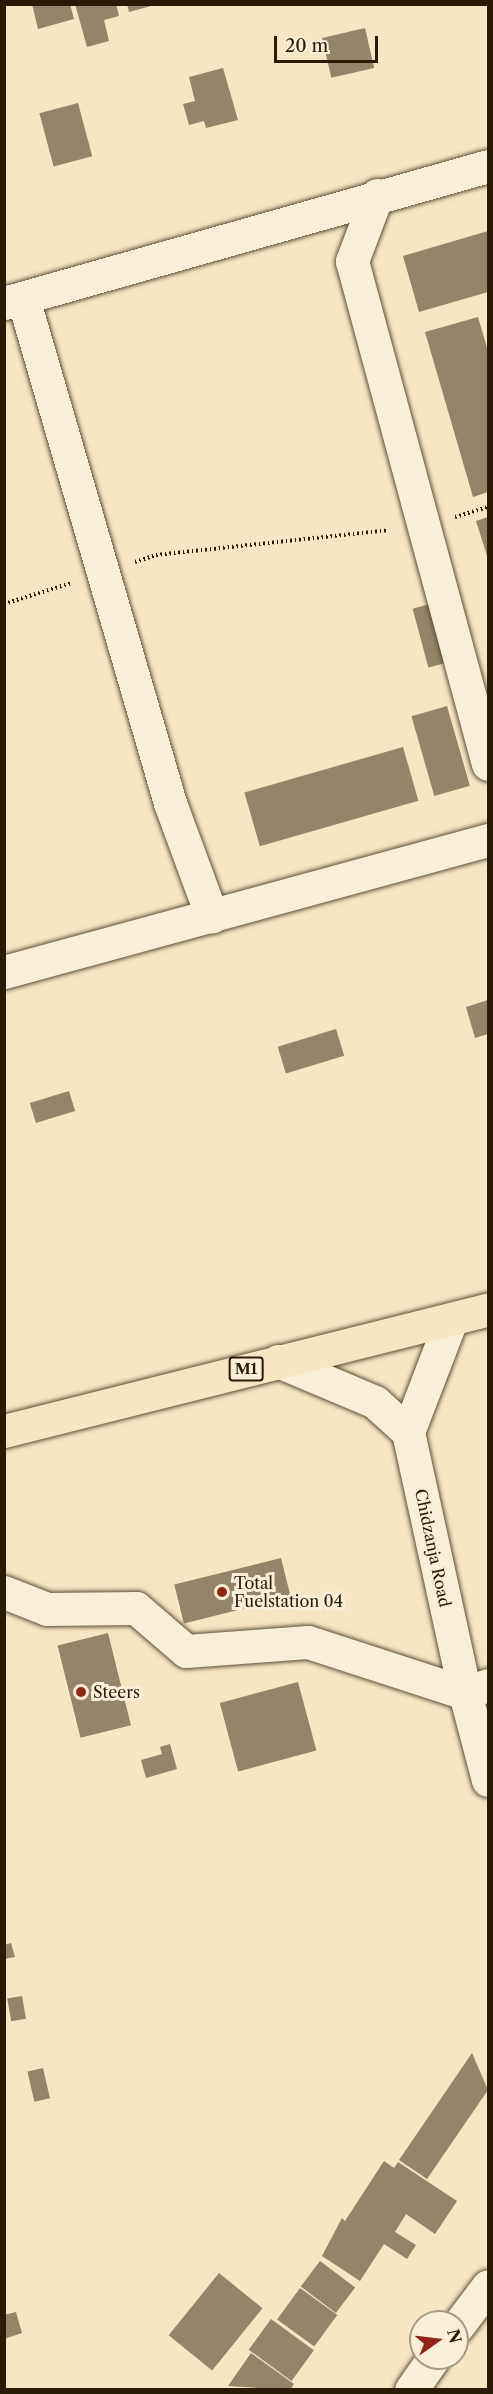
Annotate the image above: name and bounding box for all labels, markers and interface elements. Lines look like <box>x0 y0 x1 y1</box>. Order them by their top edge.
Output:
scale bar <box>277 24 380 62</box>
text: 20 m <box>285 35 328 57</box>
road number: M1 <box>228 1357 264 1381</box>
street label: Chidzanja Road <box>411 1487 455 1609</box>
place label: Total Fuelstation 04 <box>234 1573 343 1611</box>
marker: Total Fuelstation 04 <box>215 1585 229 1599</box>
place label: Steers <box>93 1682 140 1702</box>
marker: Steers <box>74 1685 88 1699</box>
north arrow <box>409 2310 469 2370</box>
text: N <box>443 2327 466 2345</box>

